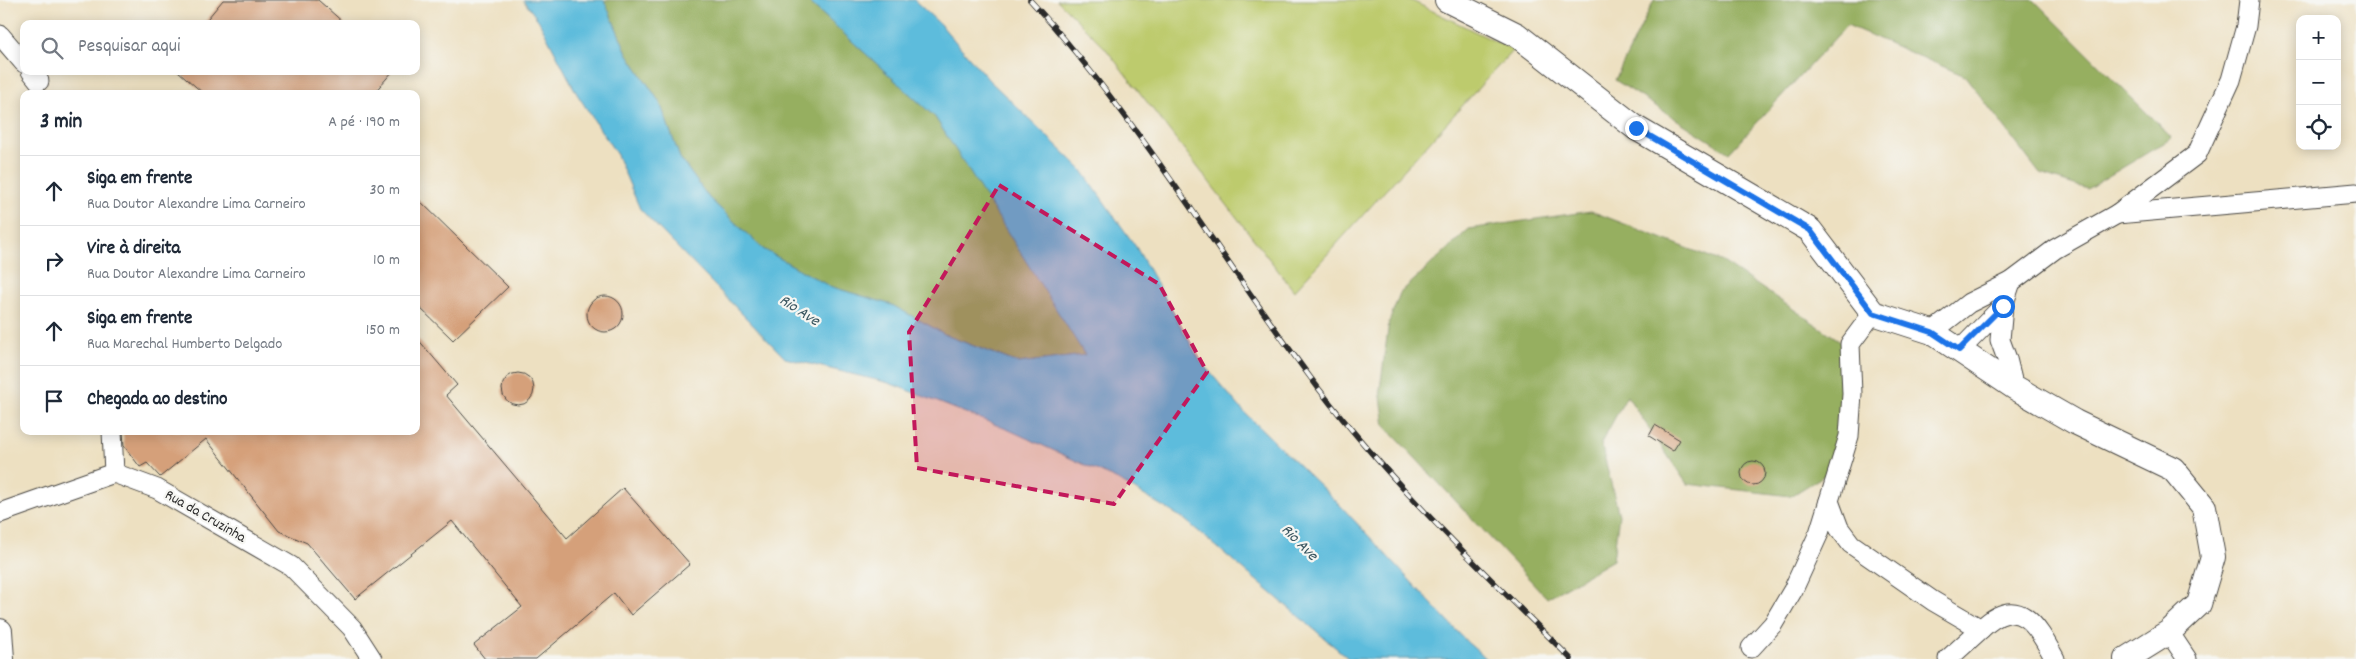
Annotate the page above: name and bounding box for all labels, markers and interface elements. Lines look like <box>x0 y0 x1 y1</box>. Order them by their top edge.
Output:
map controls <box>2296 15 2341 150</box>
button: + <box>2296 15 2341 60</box>
search box <box>20 20 420 75</box>
icon: search <box>38 34 66 62</box>
text: Pesquisar aqui <box>78 34 180 61</box>
button: − <box>2296 60 2341 105</box>
button: locate <box>2296 105 2341 150</box>
text: 3 min <box>40 108 82 138</box>
text: A pé · 190 m <box>328 111 400 134</box>
route end <box>1625 117 1648 140</box>
text: Siga em frente <box>87 166 192 193</box>
icon: ahead <box>40 177 68 205</box>
text: 30 m <box>370 179 400 202</box>
text: Rua Doutor Alexandre Lima Carneiro <box>87 193 306 216</box>
text: Vire à direita <box>87 236 180 263</box>
icon: right <box>40 247 68 275</box>
text: 10 m <box>373 249 400 272</box>
text: Rua Doutor Alexandre Lima Carneiro <box>87 263 306 286</box>
water label: Rio Ave <box>774 289 824 333</box>
route start <box>1992 295 2015 318</box>
text: Siga em frente <box>87 306 192 333</box>
icon: ahead <box>40 317 68 345</box>
text: 150 m <box>366 319 400 342</box>
text: Rua Marechal Humberto Delgado <box>87 333 282 356</box>
icon: arrive <box>40 387 68 415</box>
text: Chegada ao destino <box>87 387 228 414</box>
street label: Rua da Cruzinha <box>160 485 251 550</box>
water label: Rio Ave <box>1275 519 1323 567</box>

